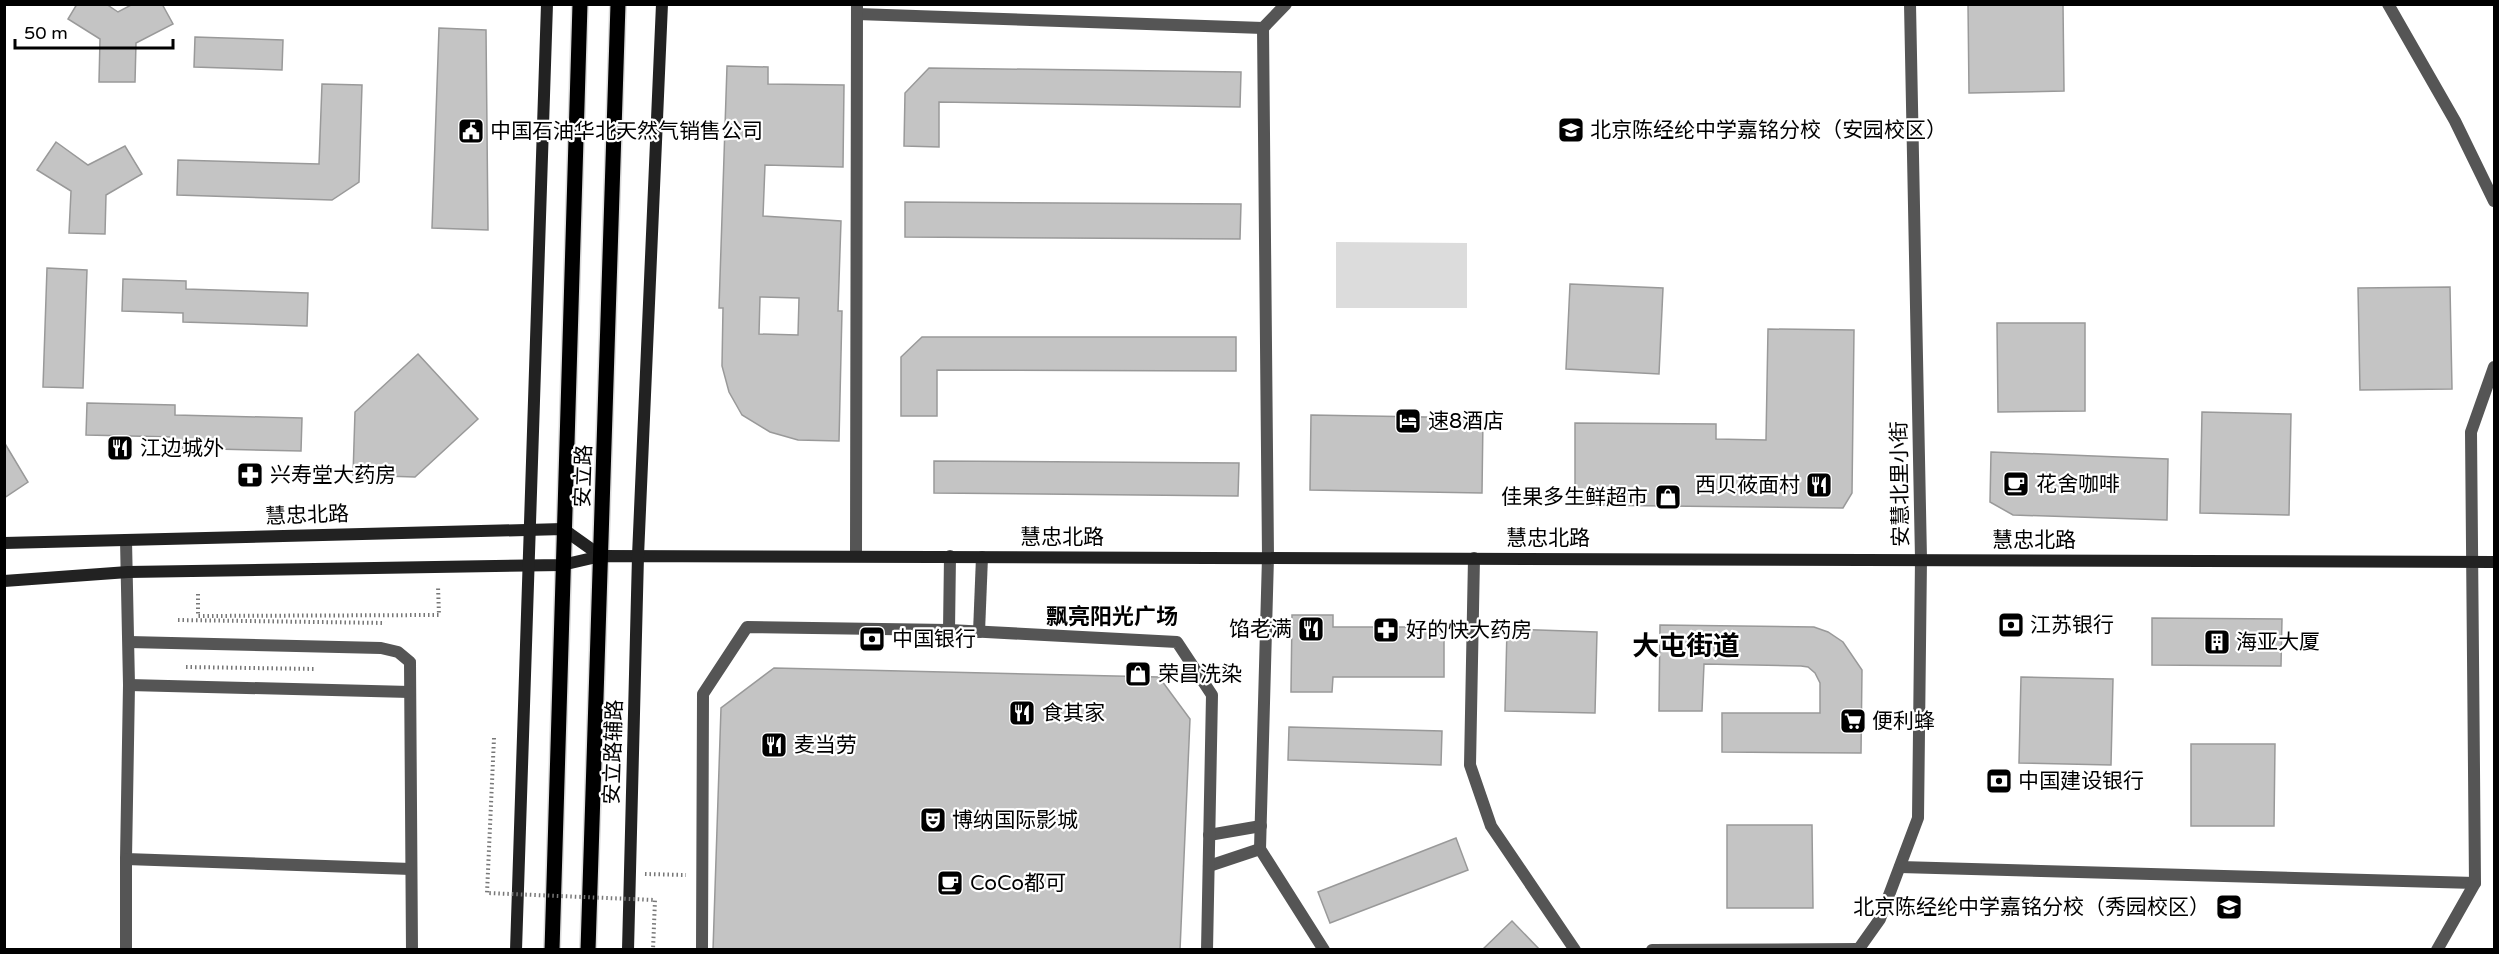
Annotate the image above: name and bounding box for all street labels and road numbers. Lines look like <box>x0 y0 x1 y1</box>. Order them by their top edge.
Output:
street label: 安慧北里小街 <box>1887 421 1914 547</box>
street label: 安立路 <box>570 444 597 508</box>
street label: 慧忠北路 <box>265 502 349 529</box>
street label: 慧忠北路 <box>1020 525 1104 550</box>
street label: 慧忠北路 <box>1506 526 1590 551</box>
street label: 慧忠北路 <box>1992 528 2076 553</box>
street label: 安立路辅路 <box>599 699 628 805</box>

